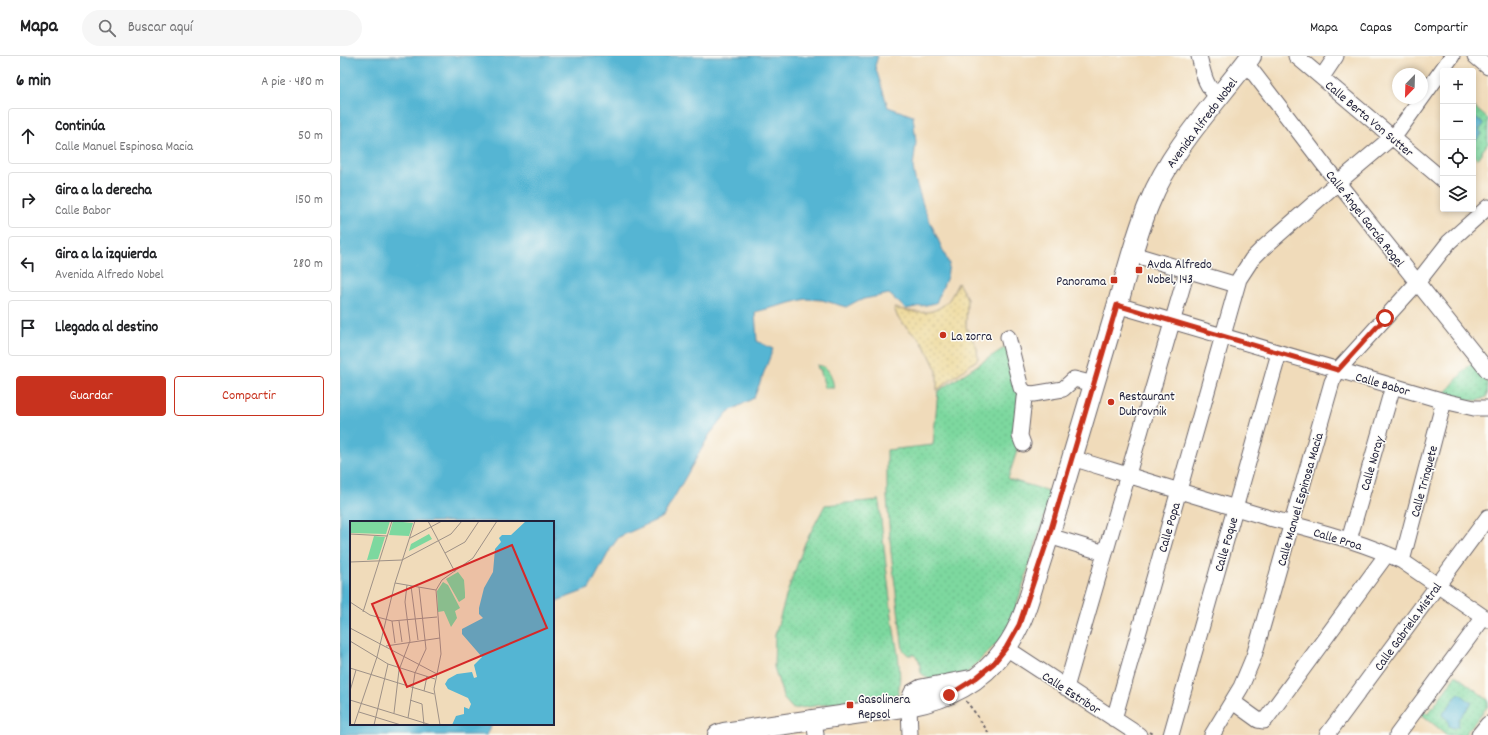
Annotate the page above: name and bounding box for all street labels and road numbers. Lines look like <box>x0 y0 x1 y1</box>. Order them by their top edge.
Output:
street label: Avenida Alfredo Nobel <box>1163 74 1243 173</box>
street label: Calle Berta Von Sutter <box>1320 77 1417 163</box>
street label: Calle Ángel García Rogel <box>1320 167 1408 272</box>
street label: Calle Babor <box>1353 369 1412 402</box>
street label: Calle Manuel Espinosa Macia <box>1273 430 1330 569</box>
street label: Calle Noray <box>1357 434 1390 493</box>
street label: Calle Trinquete <box>1407 443 1444 520</box>
street label: Calle Popa <box>1154 500 1187 555</box>
street label: Calle Foque <box>1211 515 1244 574</box>
street label: Calle Proa <box>1311 524 1365 557</box>
street label: Calle Gabriela Mistral <box>1370 579 1448 676</box>
street label: Calle Estribor <box>1037 668 1104 720</box>

